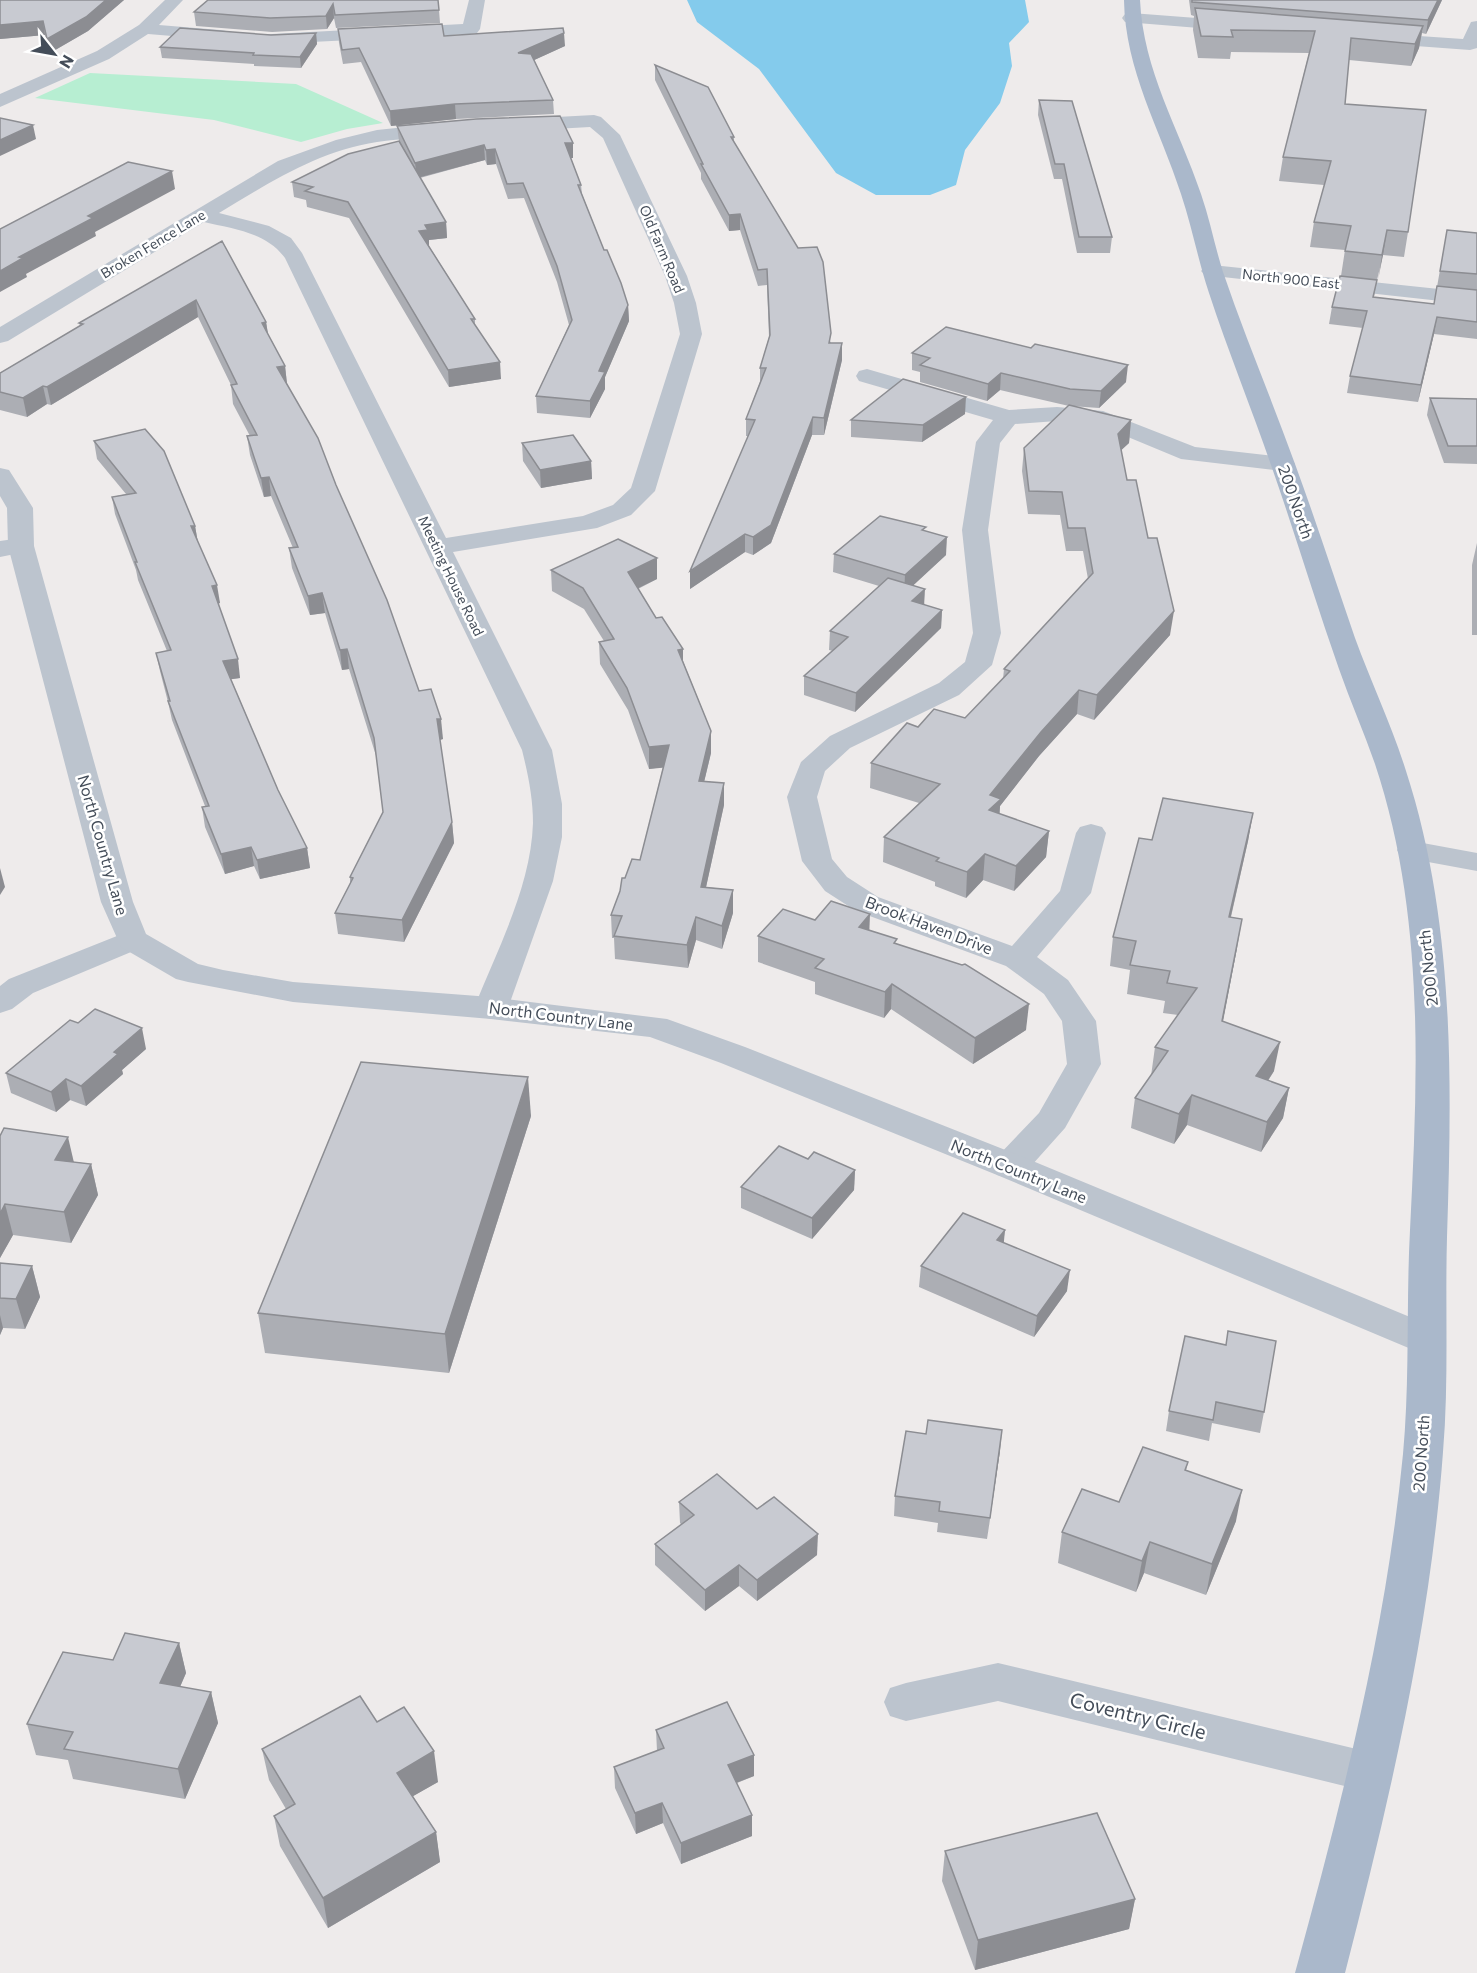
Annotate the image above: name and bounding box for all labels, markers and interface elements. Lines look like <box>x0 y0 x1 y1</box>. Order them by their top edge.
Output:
north arrow <box>24 24 84 84</box>
text: N <box>56 52 79 72</box>
street label: Old Farm Road <box>636 202 689 295</box>
street label: Broken Fence Lane <box>97 206 208 281</box>
street label: North 900 East <box>1241 265 1341 292</box>
street label: 200 North <box>1275 463 1318 541</box>
street label: Meeting House Road <box>415 513 488 639</box>
street label: North Country Lane <box>74 773 133 917</box>
street label: Brook Haven Drive <box>863 892 995 958</box>
street label: 200 North <box>1414 929 1441 1007</box>
street label: North Country Lane <box>488 997 634 1034</box>
street label: North Country Lane <box>948 1135 1090 1206</box>
street label: 200 North <box>1408 1414 1433 1492</box>
street label: Coventry Circle <box>1068 1687 1209 1744</box>

